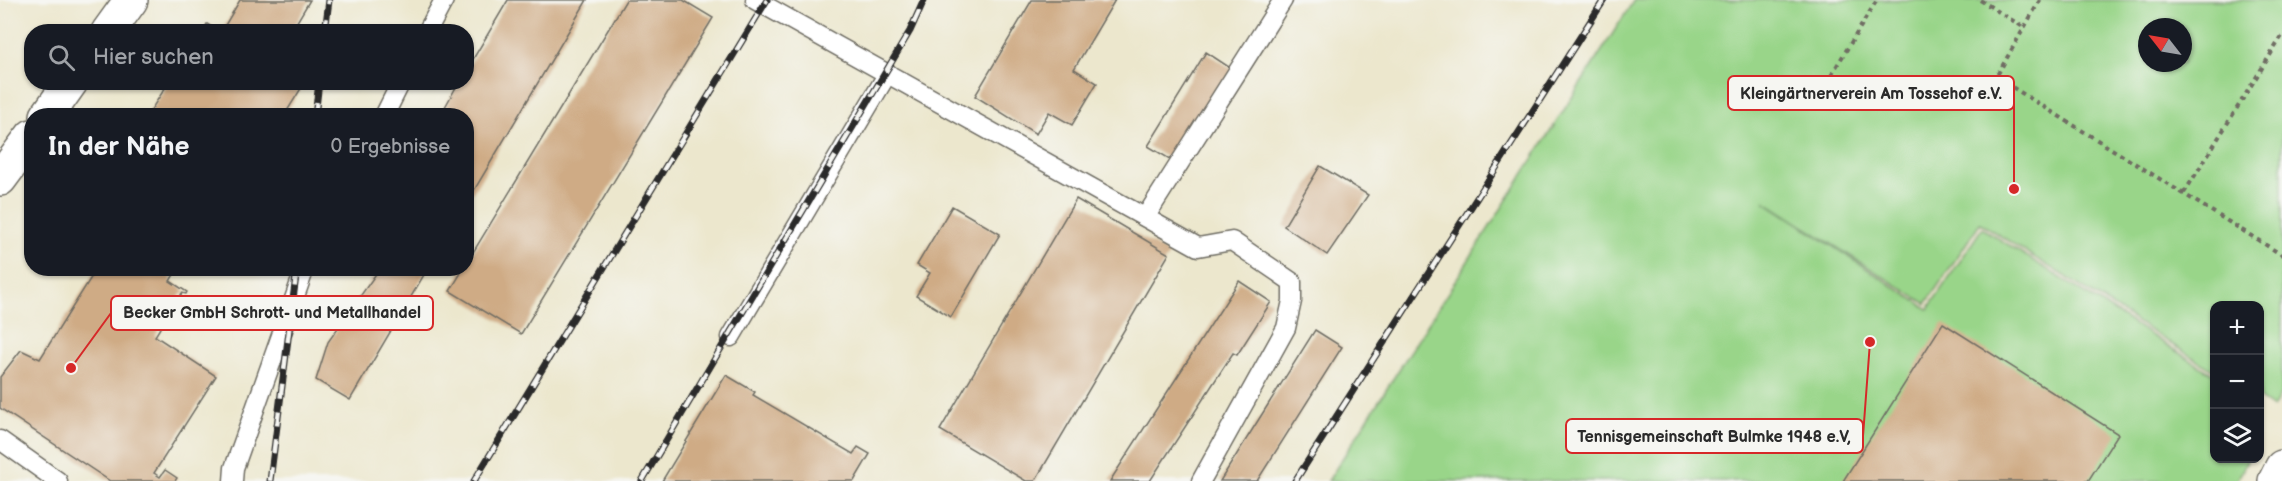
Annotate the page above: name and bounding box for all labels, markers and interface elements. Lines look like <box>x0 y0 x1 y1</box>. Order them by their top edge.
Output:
north arrow <box>2138 18 2192 72</box>
search box <box>24 24 474 90</box>
icon: search <box>45 41 78 74</box>
text: Hier suchen <box>93 44 214 71</box>
callout: Kleingärtnerverein Am Tossehof e.V. <box>1728 76 2014 110</box>
text: Kleingärtnerverein Am Tossehof e.V. <box>1740 85 2002 104</box>
text: In der Nähe <box>48 132 190 163</box>
text: 0 Ergebnisse <box>331 135 450 159</box>
callout: Becker GmbH Schrott- und Metallhandel <box>111 296 433 330</box>
map controls <box>2210 301 2264 463</box>
button: + <box>2210 301 2264 355</box>
text: Becker GmbH Schrott- und Metallhandel <box>123 304 421 323</box>
button: − <box>2210 355 2264 409</box>
button: layers <box>2210 409 2264 463</box>
callout: Tennisgemeinschaft Bulmke 1948 e.V, <box>1566 419 1863 453</box>
text: Tennisgemeinschaft Bulmke 1948 e.V, <box>1577 428 1851 447</box>

